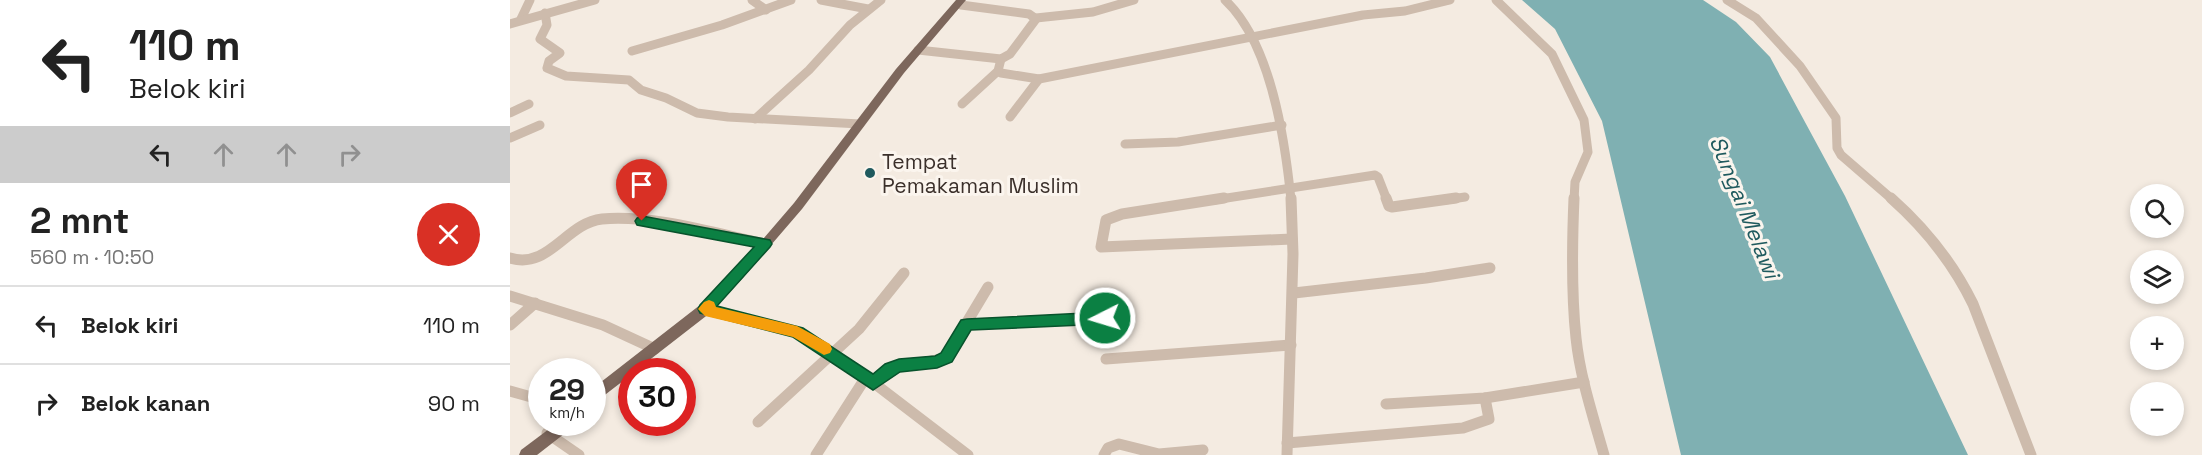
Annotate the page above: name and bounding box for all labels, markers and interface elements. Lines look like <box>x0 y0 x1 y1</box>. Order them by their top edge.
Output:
text: 110 m <box>129 19 241 72</box>
icon: left <box>30 24 108 102</box>
text: Belok kiri <box>129 71 246 106</box>
water label: Sungai Melawi <box>1704 132 1787 285</box>
icon: left <box>144 138 177 171</box>
icon: ahead <box>207 138 240 171</box>
icon: ahead <box>270 138 303 171</box>
icon: right <box>333 138 366 171</box>
place label: Tempat Pemakaman Muslim <box>882 148 1079 199</box>
pin <box>616 159 667 221</box>
marker: Tempat Pemakaman Muslim <box>863 166 877 180</box>
icon: arrive <box>625 168 658 201</box>
map controls <box>2130 184 2184 436</box>
button: search <box>2130 184 2184 238</box>
text: 2 mnt <box>30 198 129 244</box>
button: close <box>417 203 480 266</box>
text: 560 m · 10:50 <box>30 244 154 270</box>
button: layers <box>2130 250 2184 304</box>
position arrow <box>1073 286 1137 350</box>
icon: left <box>30 309 63 342</box>
text: Belok kiri <box>81 311 178 339</box>
text: 110 m <box>423 311 480 339</box>
button: + <box>2130 316 2184 370</box>
speed limit sign: 30 <box>618 358 696 436</box>
text: 29 <box>549 370 585 409</box>
button: − <box>2130 382 2184 436</box>
icon: right <box>30 387 63 420</box>
text: Belok kanan <box>81 389 210 417</box>
text: 90 m <box>428 389 480 417</box>
text: km/h <box>549 403 585 422</box>

